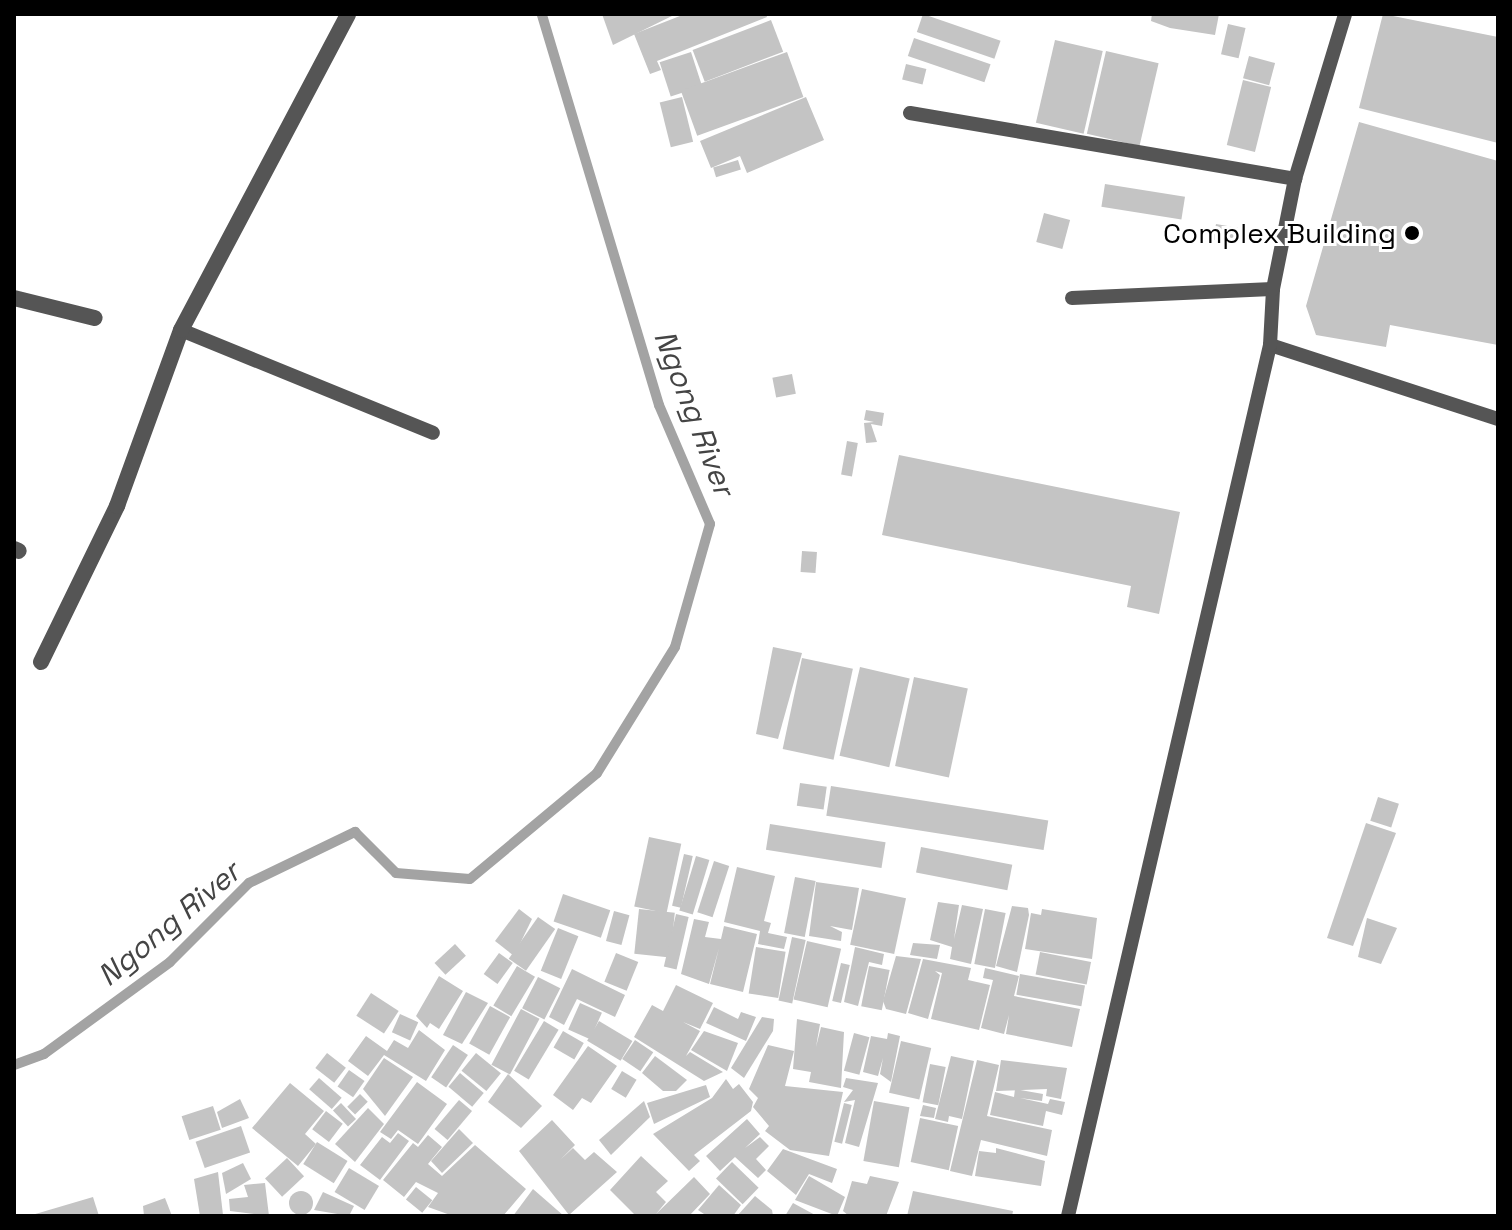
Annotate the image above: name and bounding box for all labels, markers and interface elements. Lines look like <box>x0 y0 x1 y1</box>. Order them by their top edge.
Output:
place label: Complex Building <box>1163 216 1396 250</box>
marker: Complex Building <box>1403 224 1421 242</box>
water label: Ngong River <box>646 325 742 501</box>
water label: Ngong River <box>91 854 247 994</box>

